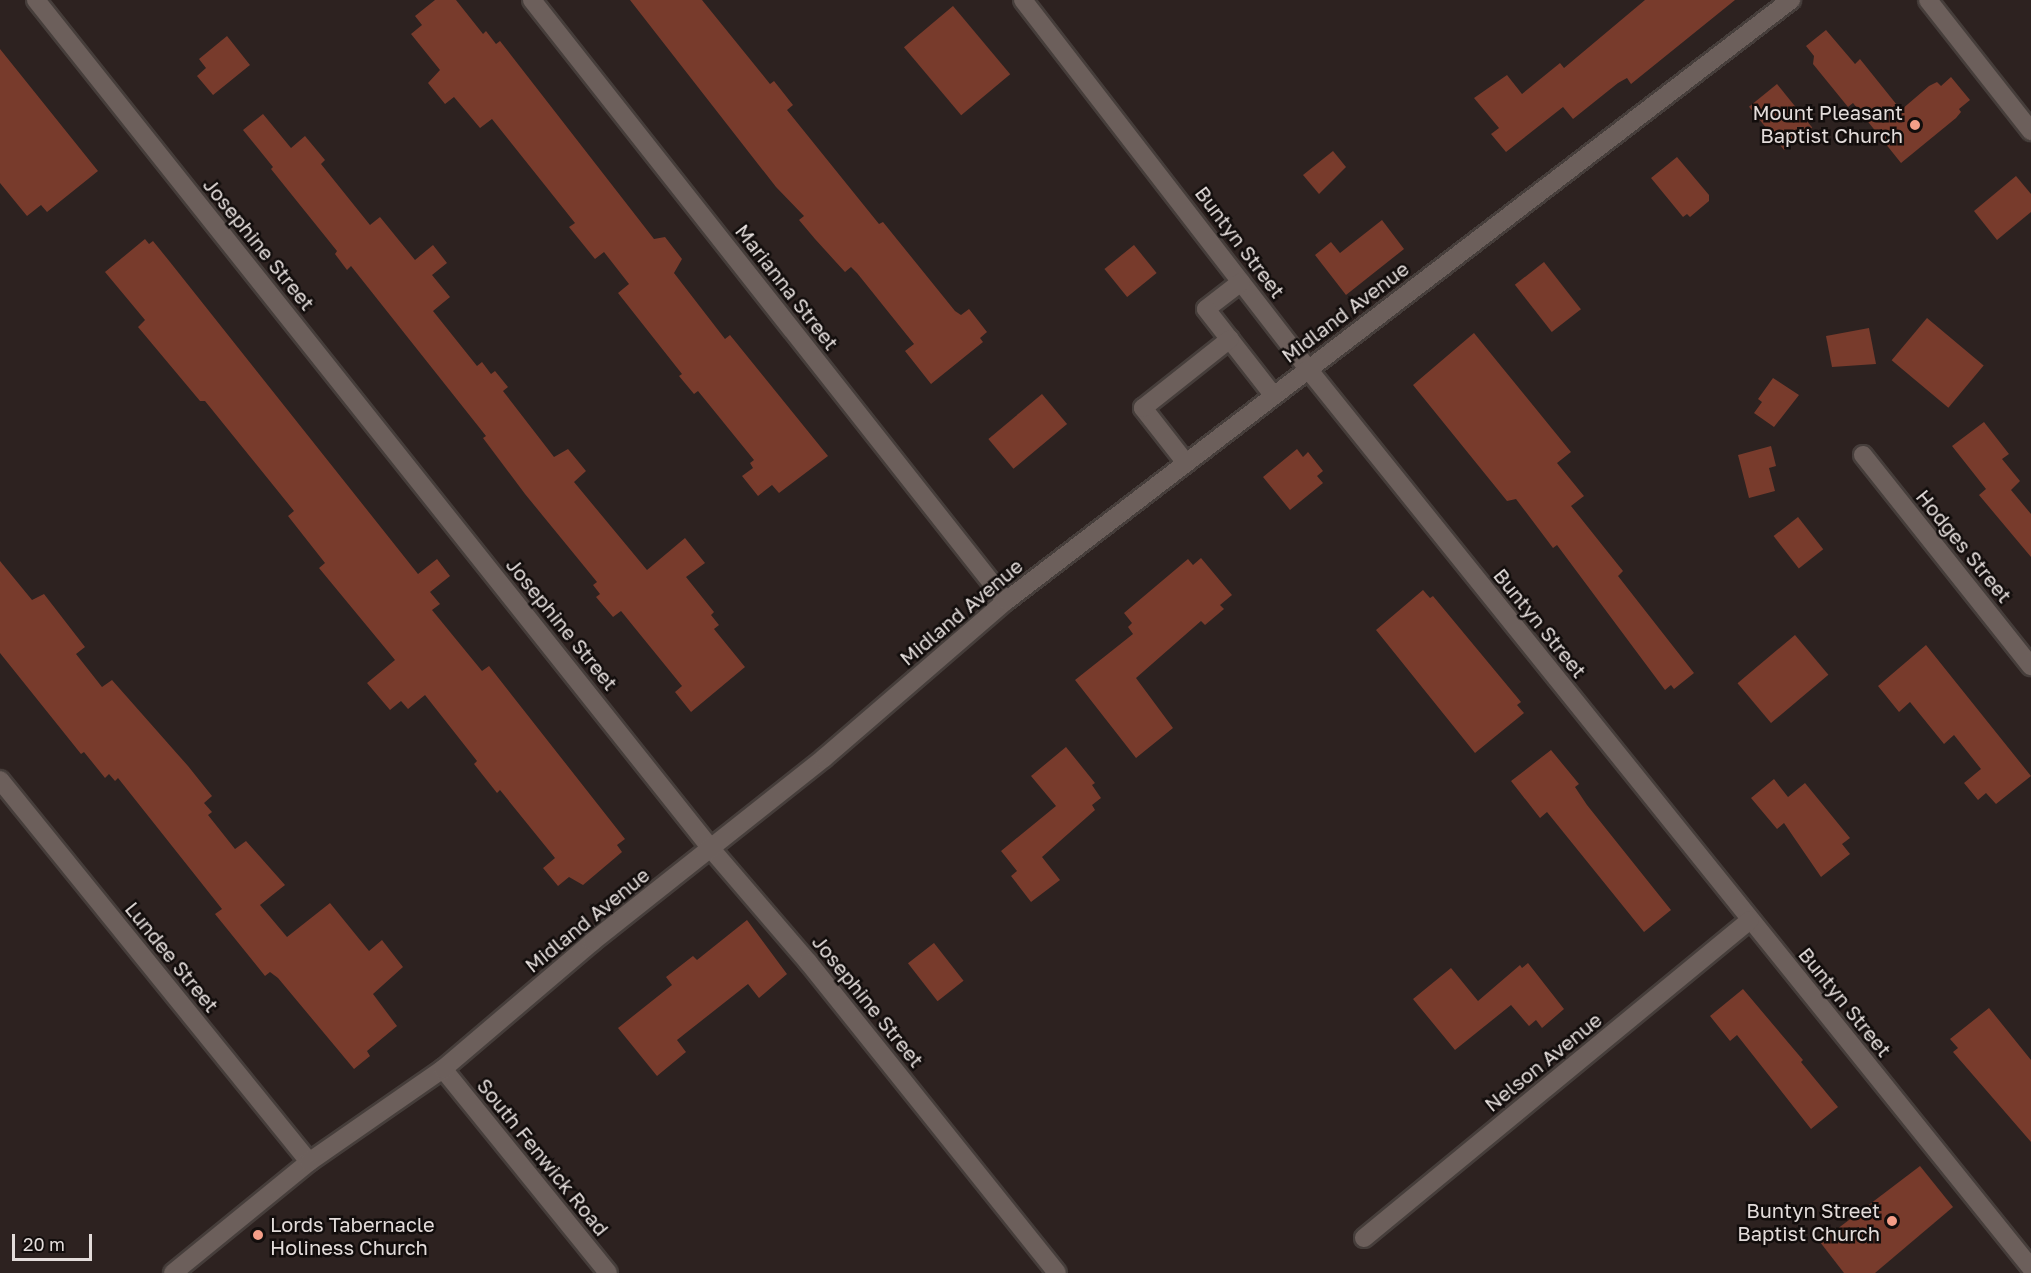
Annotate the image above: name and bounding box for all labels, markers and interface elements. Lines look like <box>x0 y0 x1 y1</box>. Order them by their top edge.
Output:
place label: Mount Pleasant Baptist Church <box>1752 101 1903 148</box>
marker: Mount Pleasant Baptist Church <box>1908 118 1922 132</box>
street label: Josephine Street <box>198 173 320 315</box>
street label: Buntyn Street <box>1190 181 1290 303</box>
street label: Marianna Street <box>730 219 844 355</box>
street label: Midland Avenue <box>1277 256 1413 368</box>
street label: Hodges Street <box>1911 485 2017 607</box>
street label: Josephine Street <box>501 553 623 695</box>
street label: Midland Avenue <box>895 554 1027 670</box>
street label: Buntyn Street <box>1489 563 1591 683</box>
street label: Midland Avenue <box>520 863 654 977</box>
street label: Lundee Street <box>120 897 224 1017</box>
street label: Josephine Street <box>807 930 929 1072</box>
street label: Buntyn Street <box>1794 942 1896 1062</box>
street label: Nelson Avenue <box>1480 1007 1606 1117</box>
street label: South Fenwick Road <box>472 1074 614 1240</box>
place label: Buntyn Street Baptist Church <box>1737 1198 1880 1245</box>
place label: Lords Tabernacle Holiness Church <box>270 1212 435 1259</box>
marker: Buntyn Street Baptist Church <box>1885 1214 1899 1228</box>
scale bar <box>15 1222 94 1260</box>
marker: Lords Tabernacle Holiness Church <box>251 1228 265 1242</box>
text: 20 m <box>23 1233 65 1255</box>

